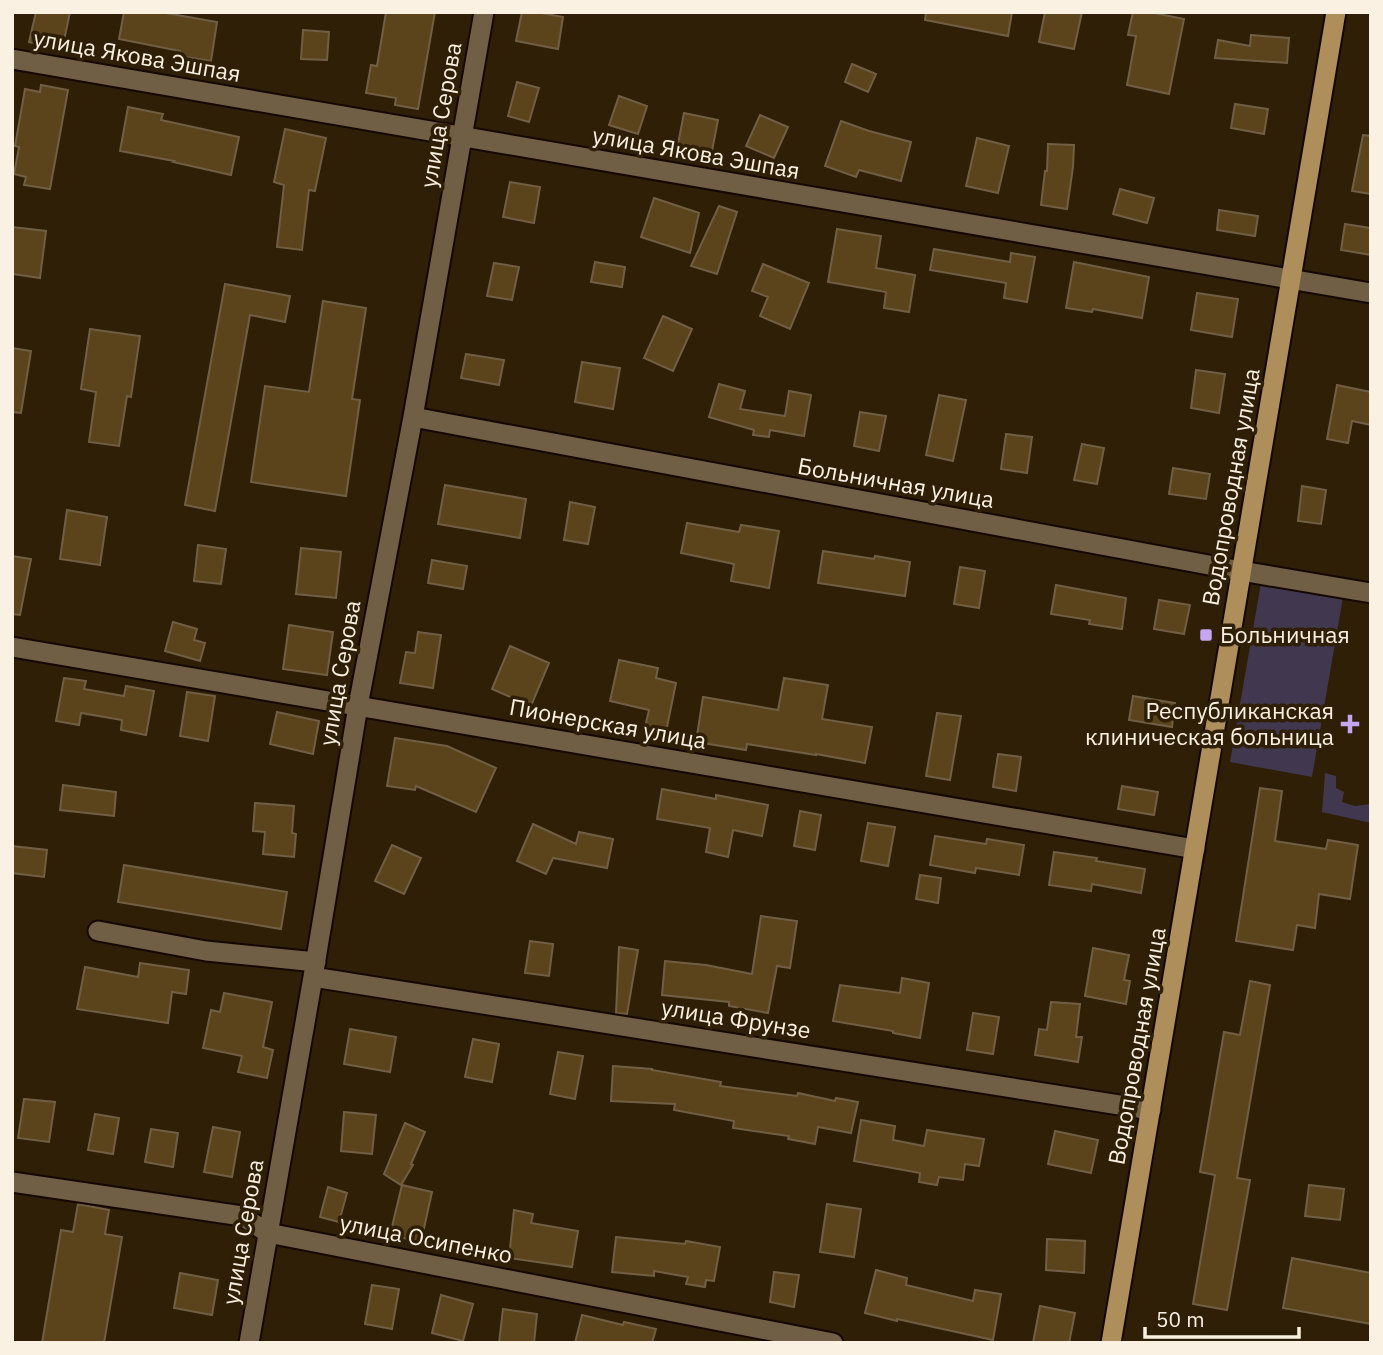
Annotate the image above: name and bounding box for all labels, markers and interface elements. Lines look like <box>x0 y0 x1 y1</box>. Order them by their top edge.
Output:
street label: улица Якова Эшпая <box>31 22 243 88</box>
street label: улица Серова <box>412 40 468 190</box>
street label: улица Якова Эшпая <box>590 119 802 185</box>
street label: Водопроводная улица <box>1194 366 1266 608</box>
street label: Больничная улица <box>796 450 997 514</box>
street label: улица Серова <box>311 598 367 748</box>
place label: Больничная <box>1220 619 1350 649</box>
marker: Больничная <box>1198 627 1214 643</box>
street label: Пионерская улица <box>507 691 709 755</box>
place label: Республиканская клиническая больница <box>1085 695 1334 751</box>
marker: Республиканская клиническая больница <box>1340 714 1360 734</box>
street label: Водопроводная улица <box>1100 925 1172 1167</box>
street label: улица Фрунзе <box>659 991 813 1045</box>
street label: улица Серова <box>214 1157 270 1307</box>
street label: улица Осипенко <box>337 1207 515 1269</box>
scale bar <box>1145 1296 1299 1340</box>
text: 50 m <box>1156 1305 1205 1333</box>

